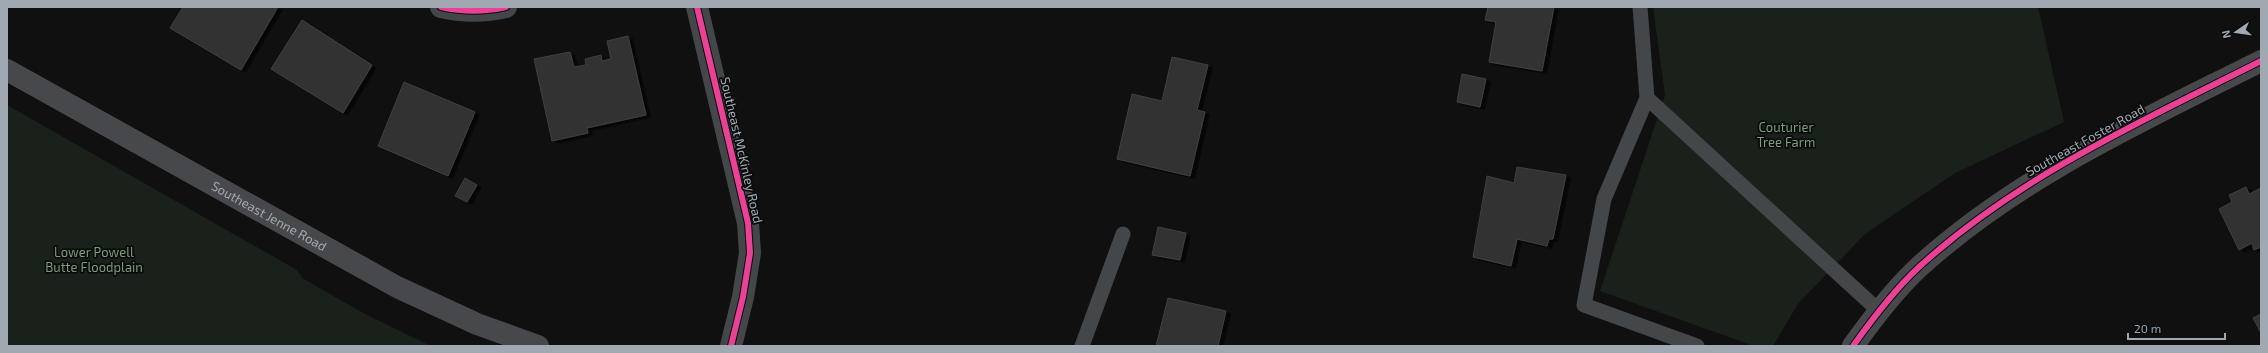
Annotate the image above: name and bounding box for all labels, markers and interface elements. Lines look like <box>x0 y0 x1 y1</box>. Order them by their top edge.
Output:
north arrow <box>2216 12 2256 52</box>
text: N <box>2219 29 2233 40</box>
street label: Southeast McKinley Road <box>717 75 767 225</box>
street label: Southeast Foster Road <box>2023 101 2147 179</box>
park label: Couturier Tree Farm <box>1757 119 1815 150</box>
street label: Southeast Jenne Road <box>209 177 330 254</box>
park label: Lower Powell Butte Floodplain <box>45 244 143 275</box>
scale bar <box>2128 315 2225 341</box>
text: 20 m <box>2134 321 2161 335</box>

